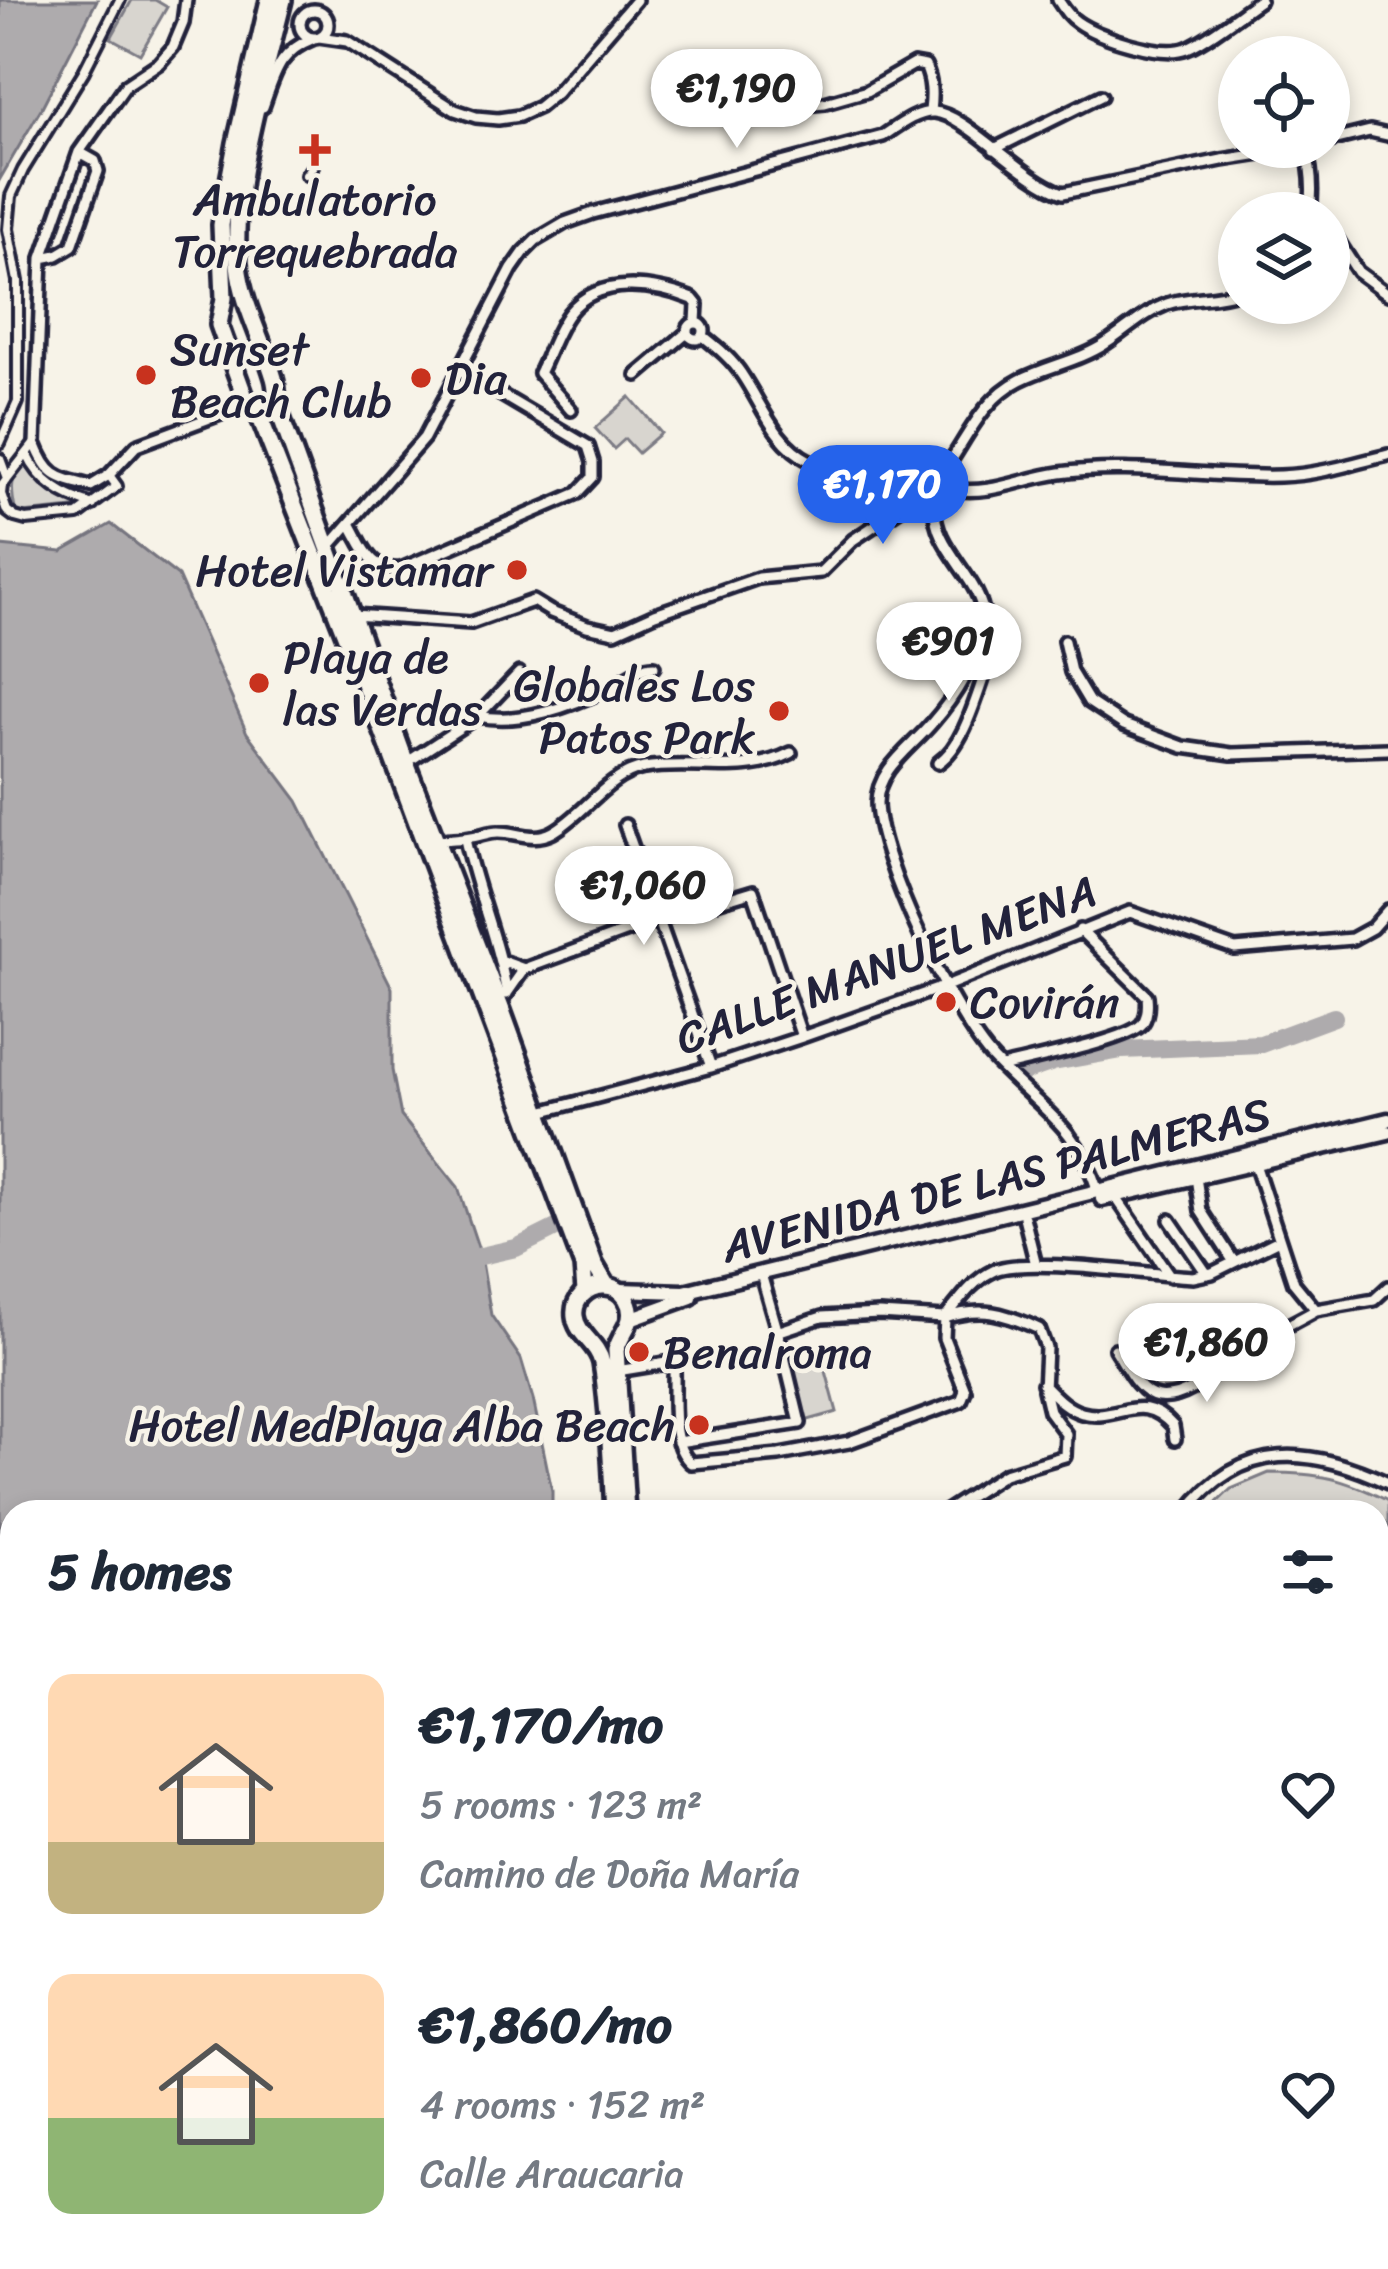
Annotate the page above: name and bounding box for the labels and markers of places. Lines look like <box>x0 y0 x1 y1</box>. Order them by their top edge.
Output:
pin: €1,190 <box>639 49 835 151</box>
marker: Ambulatorio Torrequebrada <box>299 134 331 166</box>
place label: Ambulatorio Torrequebrada <box>172 160 458 292</box>
place label: Sunset Beach Club <box>170 310 392 442</box>
place label: Dia <box>445 339 507 419</box>
marker: Sunset Beach Club <box>133 362 159 388</box>
marker: Dia <box>408 365 434 391</box>
pin: €1,170 <box>785 445 981 547</box>
place label: Hotel Vistamar <box>196 531 496 611</box>
marker: Hotel Vistamar <box>504 557 530 583</box>
pin: €901 <box>878 602 1020 704</box>
place label: Playa de las Verdas <box>283 618 483 750</box>
place label: Globales Los Patos Park <box>513 646 756 778</box>
marker: Playa de las Verdas <box>246 670 272 696</box>
marker: Globales Los Patos Park <box>766 698 792 724</box>
pin: €1,060 <box>546 846 742 948</box>
place label: Covirán <box>970 963 1120 1043</box>
marker: Covirán <box>933 989 959 1015</box>
pin: €1,860 <box>1109 1303 1305 1405</box>
place label: Benalroma <box>663 1313 872 1393</box>
marker: Benalroma <box>626 1339 652 1365</box>
place label: Hotel MedPlaya Alba Beach <box>129 1386 675 1466</box>
marker: Hotel MedPlaya Alba Beach <box>686 1412 712 1438</box>

